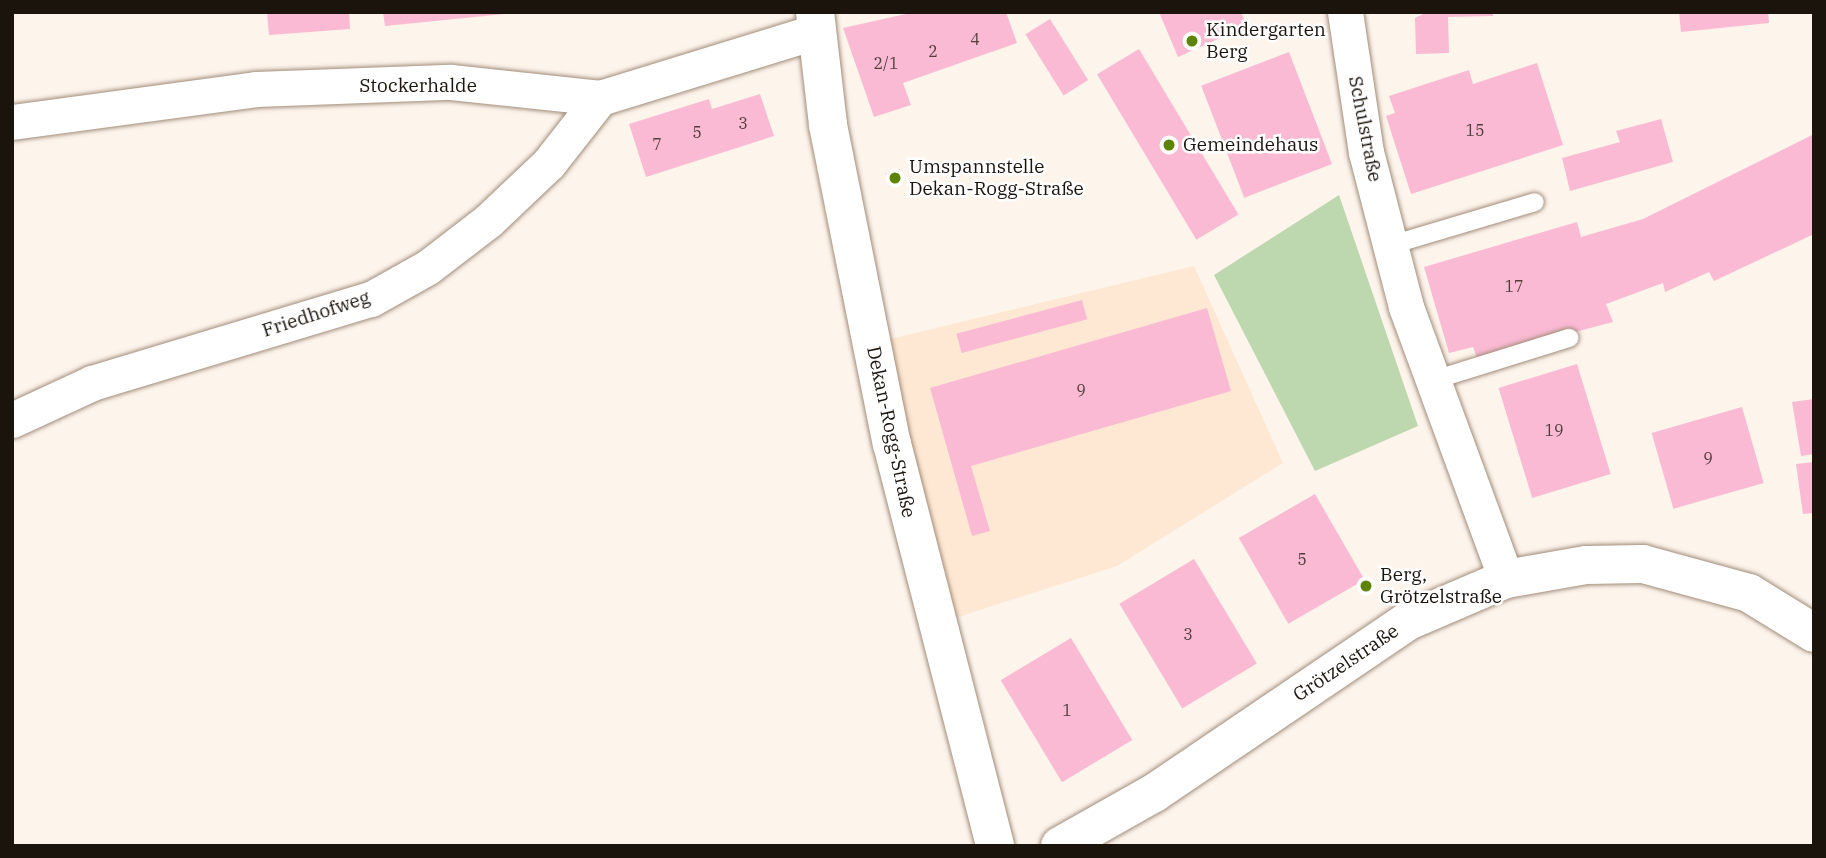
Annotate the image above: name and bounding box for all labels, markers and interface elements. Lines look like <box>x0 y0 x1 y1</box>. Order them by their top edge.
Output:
place label: Kindergarten Berg <box>1206 19 1326 63</box>
house number: 4 <box>970 29 980 49</box>
marker: Kindergarten Berg <box>1184 33 1200 49</box>
house number: 2 <box>928 41 938 61</box>
house number: 2/1 <box>873 53 899 73</box>
street label: Schulstraße <box>1344 74 1386 184</box>
street label: Stockerhalde <box>359 75 477 97</box>
house number: 3 <box>738 113 748 133</box>
house number: 15 <box>1465 120 1485 140</box>
house number: 5 <box>692 122 702 142</box>
house number: 7 <box>652 134 662 154</box>
place label: Gemeindehaus <box>1183 134 1318 156</box>
marker: Gemeindehaus <box>1161 137 1177 153</box>
place label: Umspannstelle Dekan-Rogg-Straße <box>909 156 1084 200</box>
marker: Umspannstelle Dekan-Rogg-Straße <box>887 170 903 186</box>
house number: 17 <box>1504 276 1524 296</box>
street label: Friedhofweg <box>259 286 373 342</box>
street label: Dekan-Rogg-Straße <box>862 344 920 520</box>
house number: 9 <box>1076 380 1086 400</box>
house number: 19 <box>1544 420 1564 440</box>
house number: 9 <box>1703 448 1713 468</box>
house number: 5 <box>1297 549 1307 569</box>
place label: Berg, Grötzelstraße <box>1380 564 1502 608</box>
marker: Berg, Grötzelstraße <box>1358 578 1374 594</box>
street label: Grötzelstraße <box>1289 619 1403 707</box>
house number: 3 <box>1183 624 1193 644</box>
house number: 1 <box>1062 700 1072 720</box>

